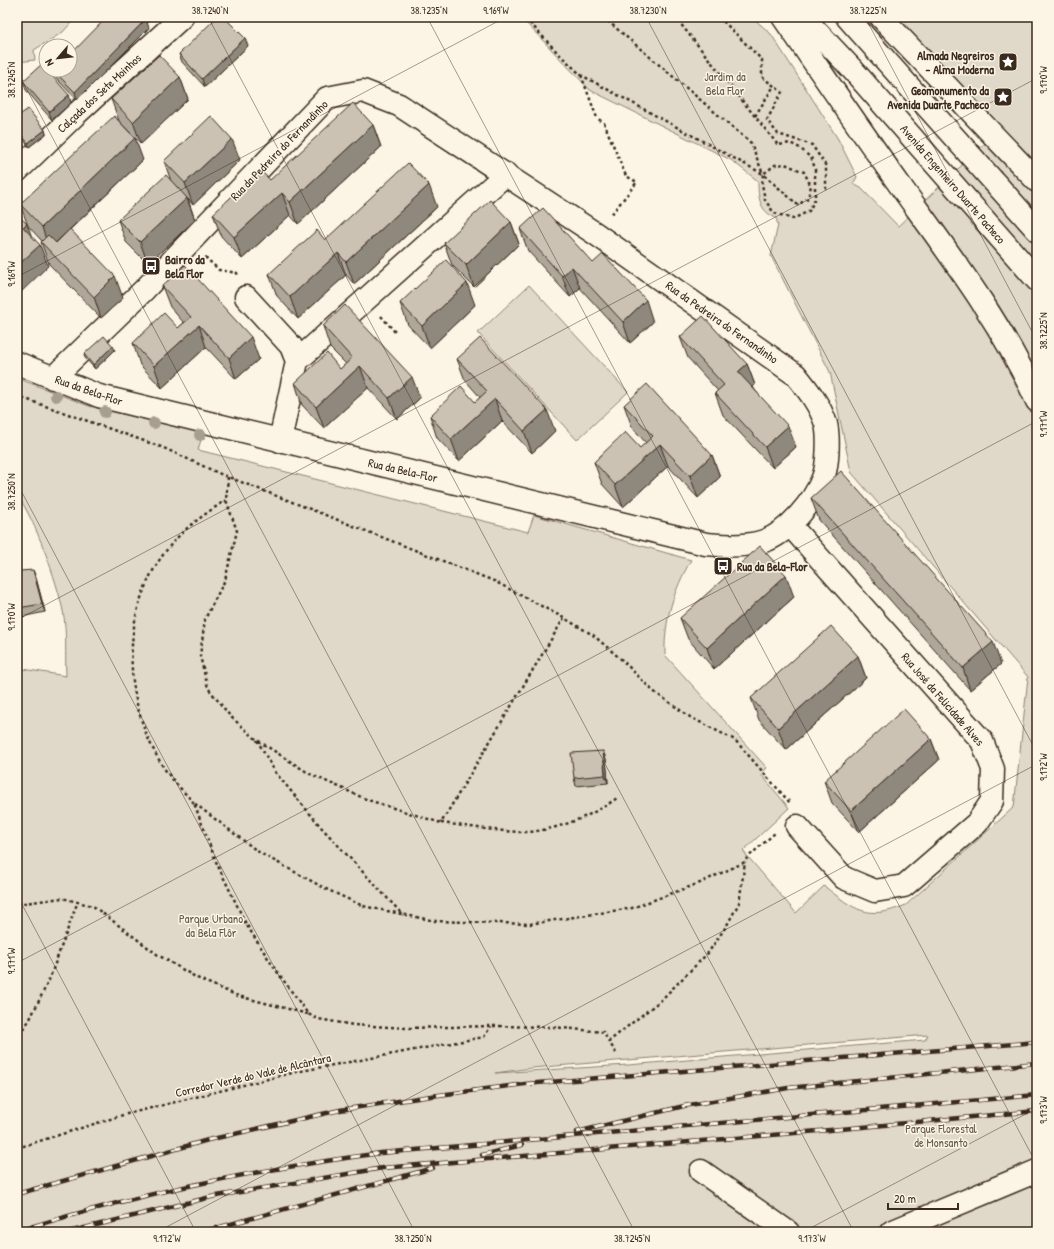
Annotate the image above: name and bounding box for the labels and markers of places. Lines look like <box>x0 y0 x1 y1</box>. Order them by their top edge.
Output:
place label: Almada Negreiros - Alma Moderna <box>917 47 994 78</box>
place icon: Almada Negreiros - Alma Moderna <box>997 51 1019 73</box>
place label: Geomonumento da Avenida Duarte Pacheco <box>887 82 989 113</box>
place icon: Geomonumento da Avenida Duarte Pacheco <box>992 86 1014 108</box>
place label: Bairro da Bela Flor <box>165 251 205 282</box>
bus stop icon: Bairro da Bela Flor <box>140 255 162 277</box>
bus stop icon: Rua da Bela-Flor <box>712 555 734 577</box>
place label: Rua da Bela-Flor <box>737 558 808 575</box>

